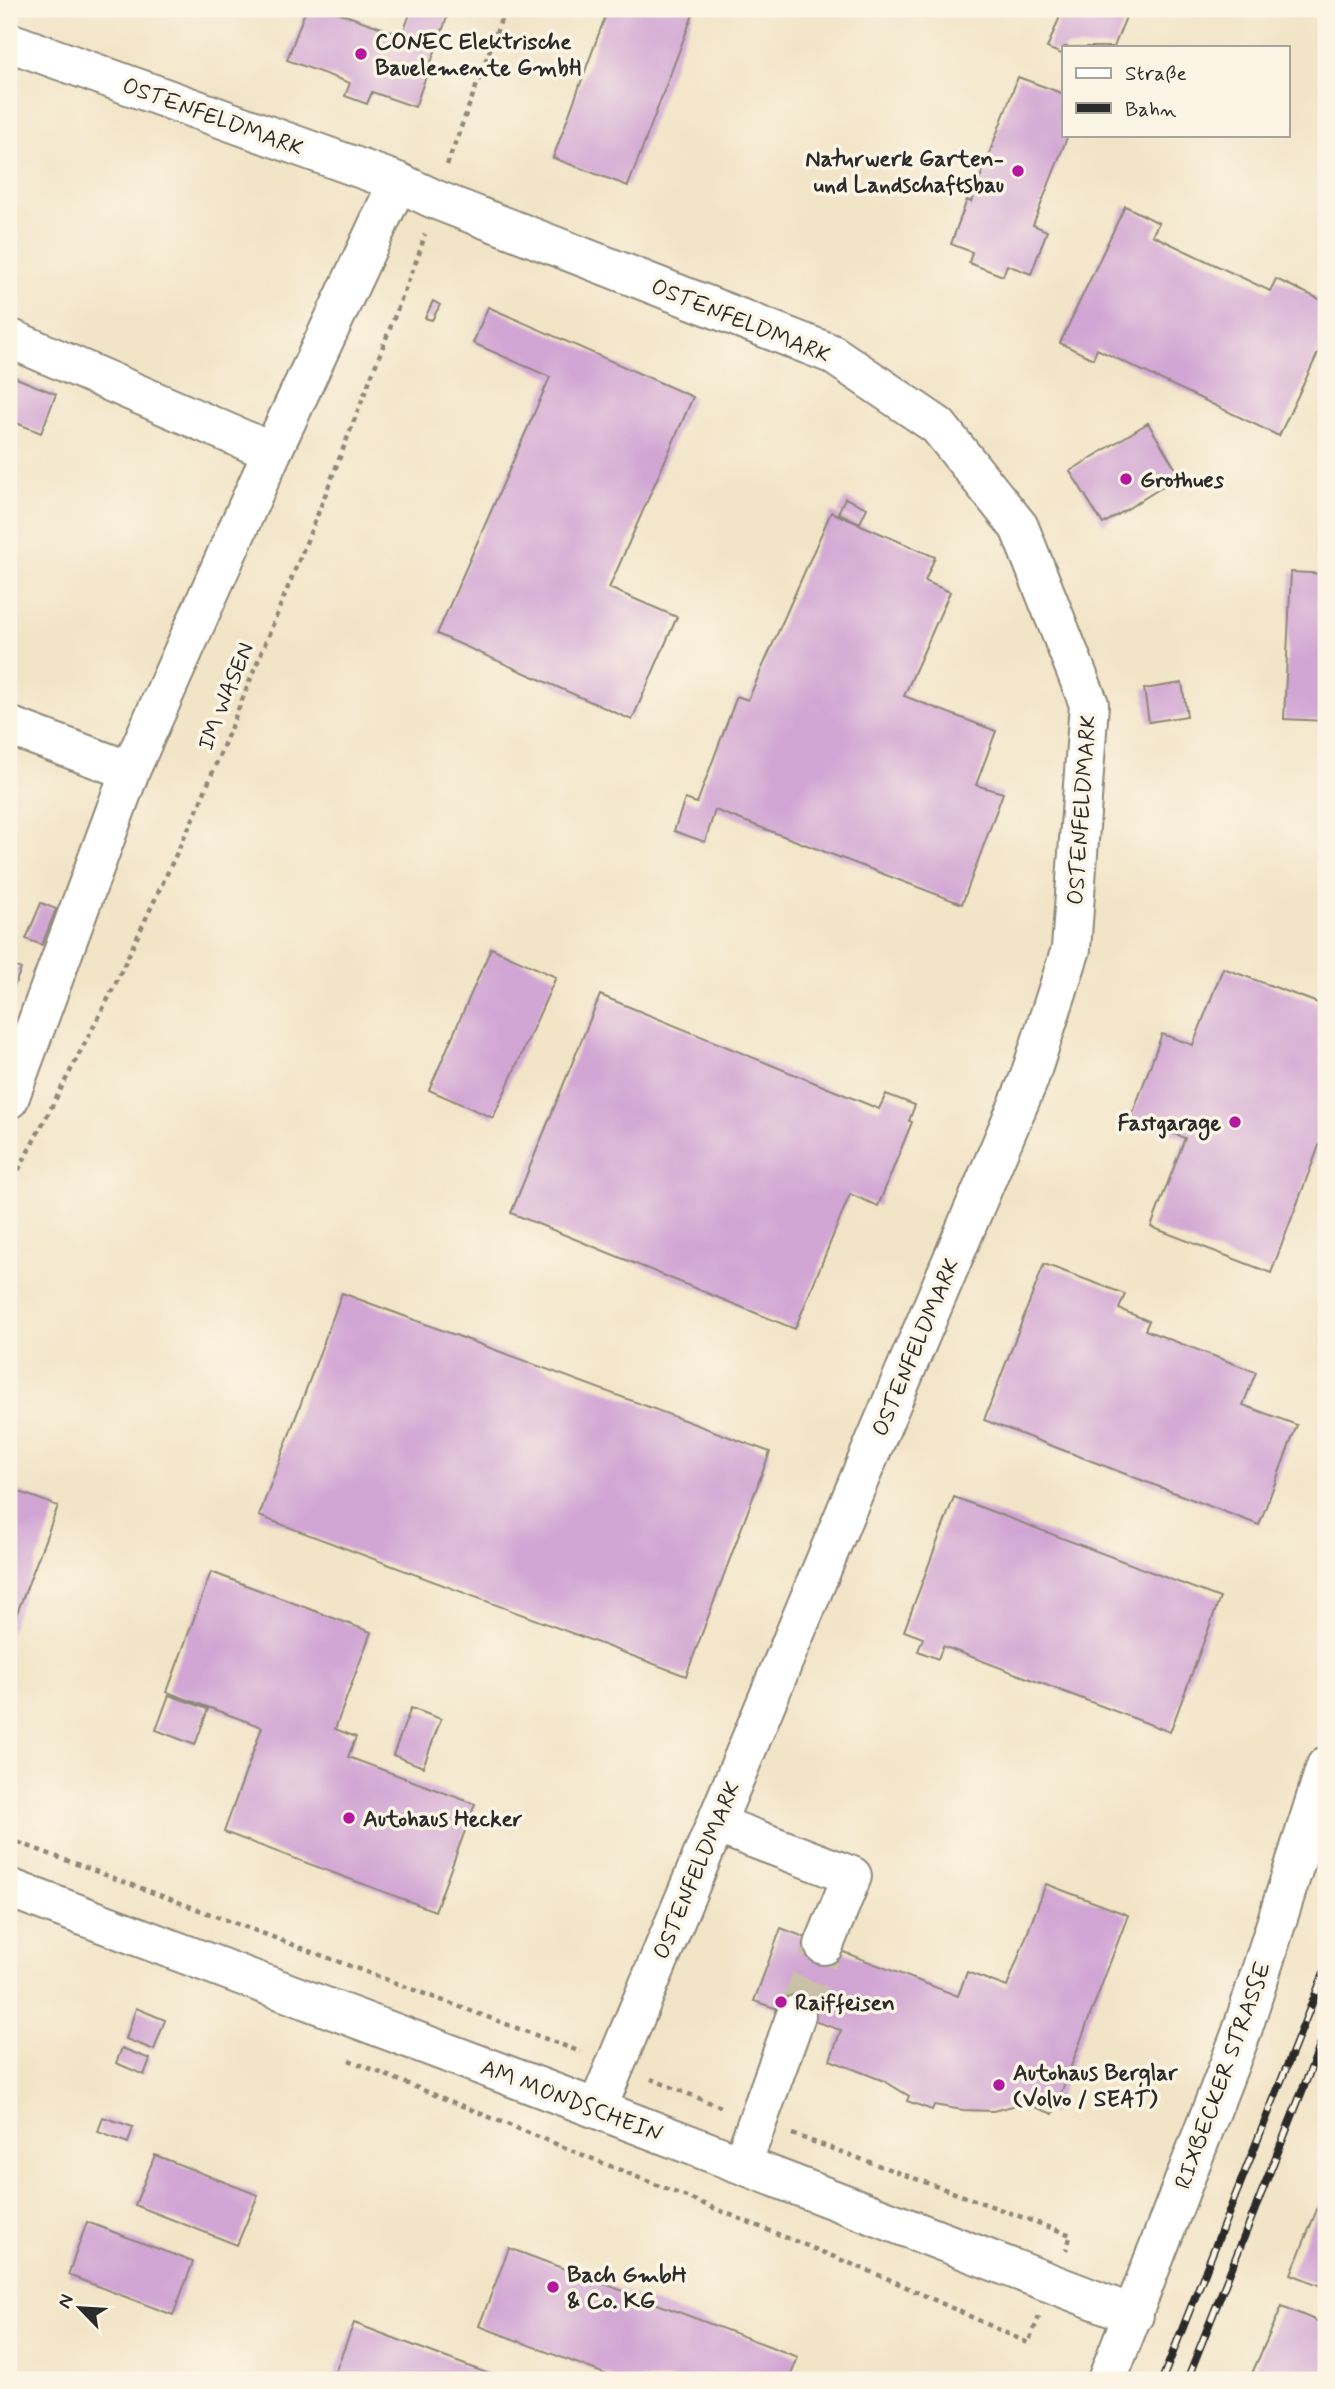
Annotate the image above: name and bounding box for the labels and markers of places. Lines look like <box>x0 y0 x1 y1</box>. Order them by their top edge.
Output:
place label: CONEC Elektrische Bauelemente GmbH <box>375 28 582 84</box>
marker: CONEC Elektrische Bauelemente GmbH <box>353 46 369 62</box>
place label: Naturwerk Garten- und Landschaftsbau <box>805 145 1004 201</box>
marker: Naturwerk Garten- und Landschaftsbau <box>1010 163 1026 179</box>
place label: Grothues <box>1140 466 1225 496</box>
marker: Grothues <box>1118 471 1134 487</box>
place label: Fastgarage <box>1117 1109 1221 1141</box>
marker: Fastgarage <box>1227 1114 1243 1130</box>
place label: Autohaus Hecker <box>363 1805 523 1835</box>
marker: Autohaus Hecker <box>341 1810 357 1826</box>
place label: Raiffeisen <box>795 1989 895 2019</box>
marker: Raiffeisen <box>773 1994 789 2010</box>
place label: Autohaus Berglar (Volvo / SEAT) <box>1013 2059 1179 2115</box>
marker: Autohaus Berglar (Volvo / SEAT) <box>991 2077 1007 2093</box>
place label: Bach GmbH & Co. KG <box>567 2261 687 2317</box>
marker: Bach GmbH & Co. KG <box>545 2279 561 2295</box>

